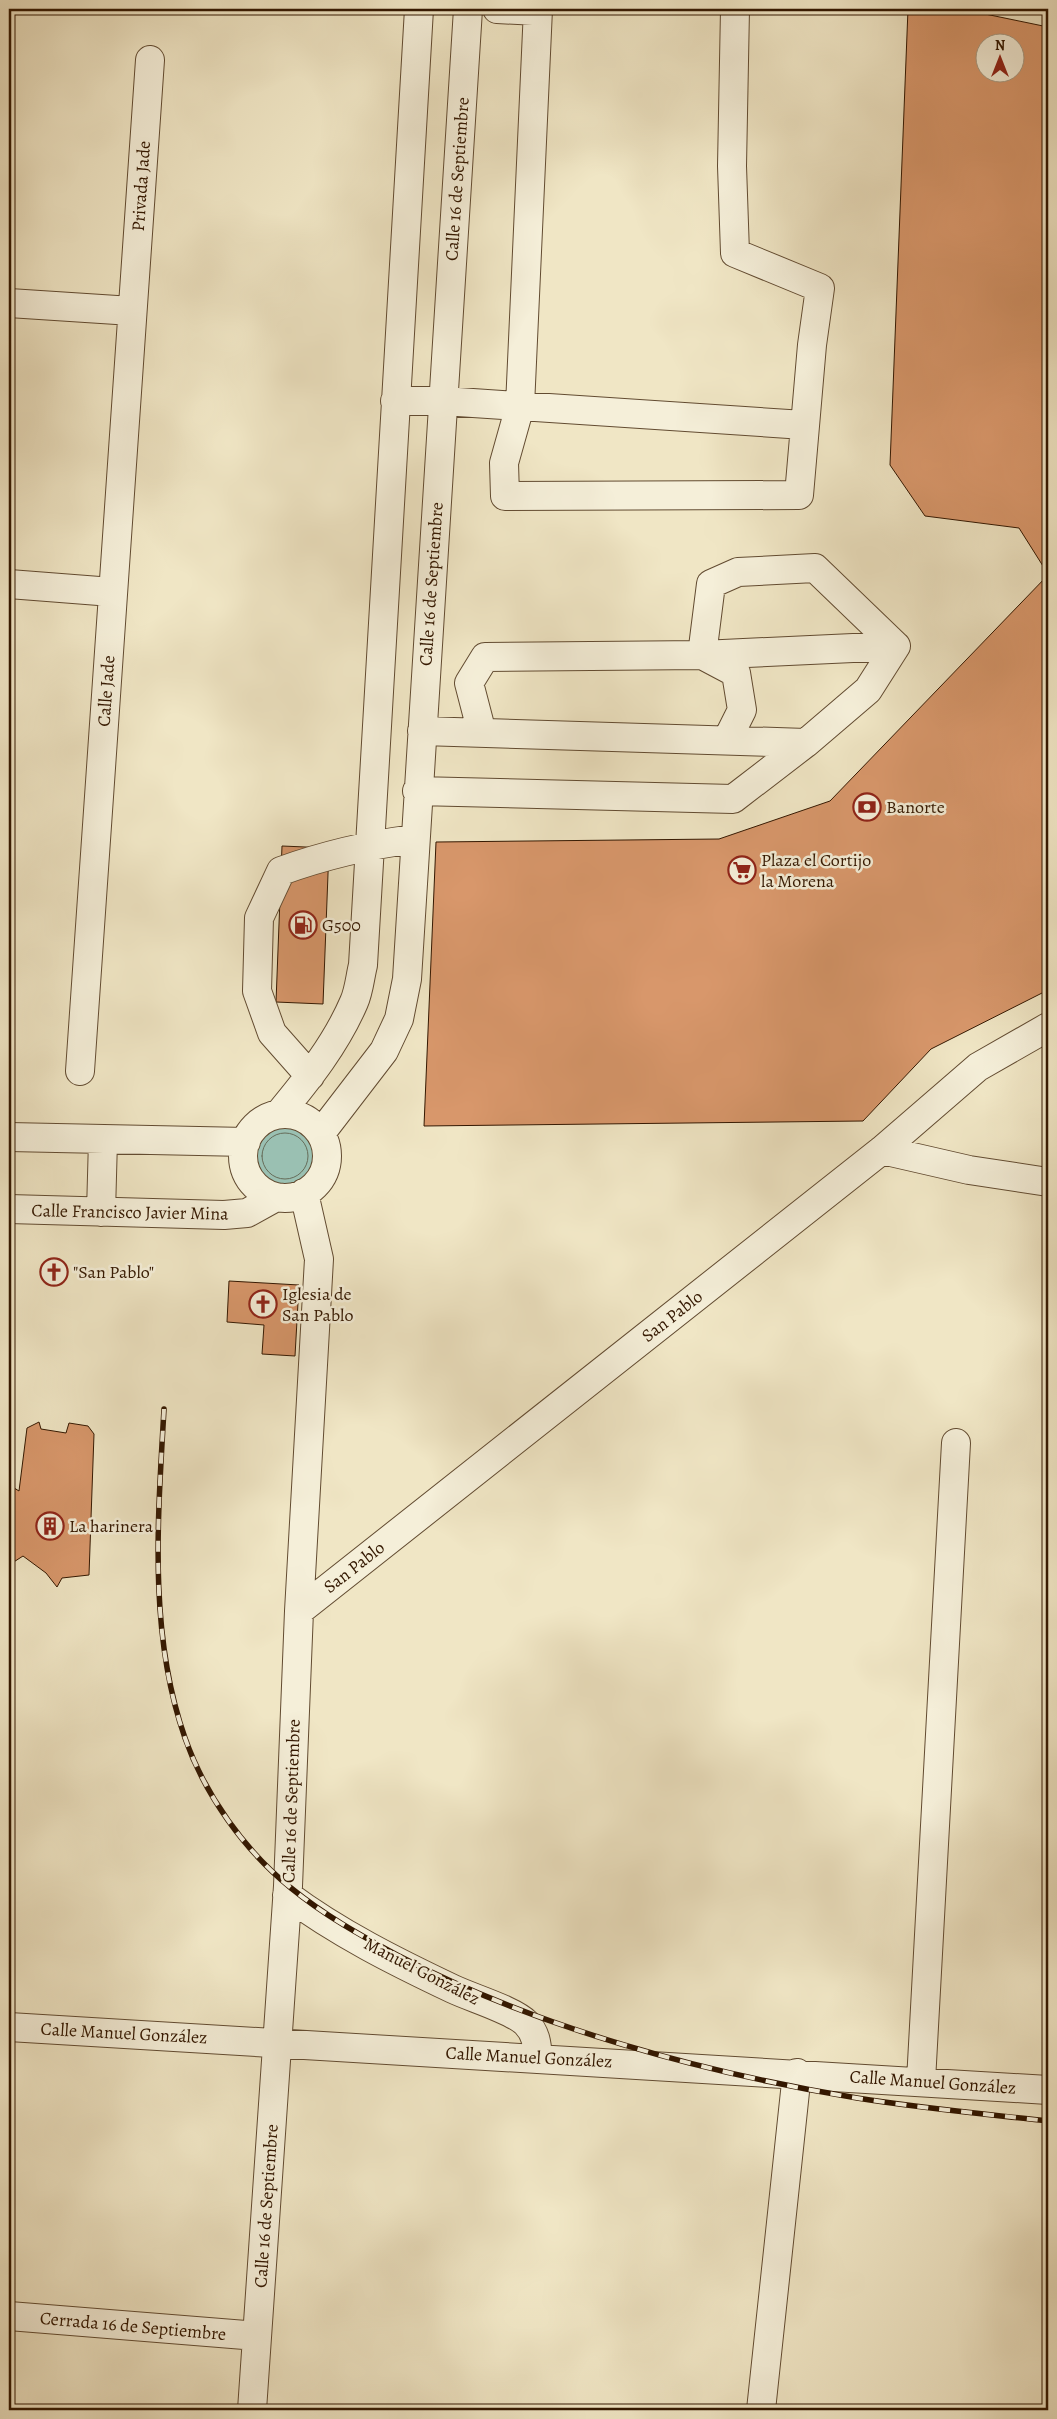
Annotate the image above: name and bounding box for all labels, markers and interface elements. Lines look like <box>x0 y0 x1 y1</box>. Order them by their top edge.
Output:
north arrow <box>974 32 1024 82</box>
text: N <box>995 36 1005 55</box>
street label: Calle 16 de Septiembre <box>439 96 475 262</box>
street label: Privada Jade <box>126 140 156 232</box>
street label: Calle 16 de Septiembre <box>413 501 449 667</box>
street label: Calle Jade <box>92 654 120 728</box>
bank icon: Banorte <box>852 792 882 822</box>
place label: Banorte <box>886 795 945 819</box>
place label: Plaza el Cortijo la Morena <box>761 848 871 893</box>
supermarket icon: Plaza el Cortijo la Morena <box>727 855 757 885</box>
fuel station icon: G500 <box>288 910 318 940</box>
place label: G500 <box>322 913 361 937</box>
street label: Calle Francisco Javier Mina <box>31 1198 229 1226</box>
church icon: "San Pablo" <box>39 1257 69 1287</box>
place label: "San Pablo" <box>73 1260 154 1284</box>
place label: Iglesia de San Pablo <box>282 1282 353 1327</box>
street label: San Pablo <box>636 1285 708 1347</box>
church icon: Iglesia de San Pablo <box>248 1289 278 1319</box>
building icon: La harinera <box>35 1511 65 1541</box>
place label: La harinera <box>69 1514 154 1538</box>
street label: San Pablo <box>318 1536 390 1598</box>
street label: Calle 16 de Septiembre <box>276 1719 306 1883</box>
street label: Manuel González <box>360 1931 484 2011</box>
street label: Calle Manuel González <box>40 2017 208 2049</box>
street label: Calle Manuel González <box>445 2041 613 2073</box>
street label: Calle Manuel González <box>849 2064 1017 2100</box>
street label: Calle 16 de Septiembre <box>248 2123 284 2289</box>
street label: Cerrada 16 de Septiembre <box>39 2306 227 2346</box>

